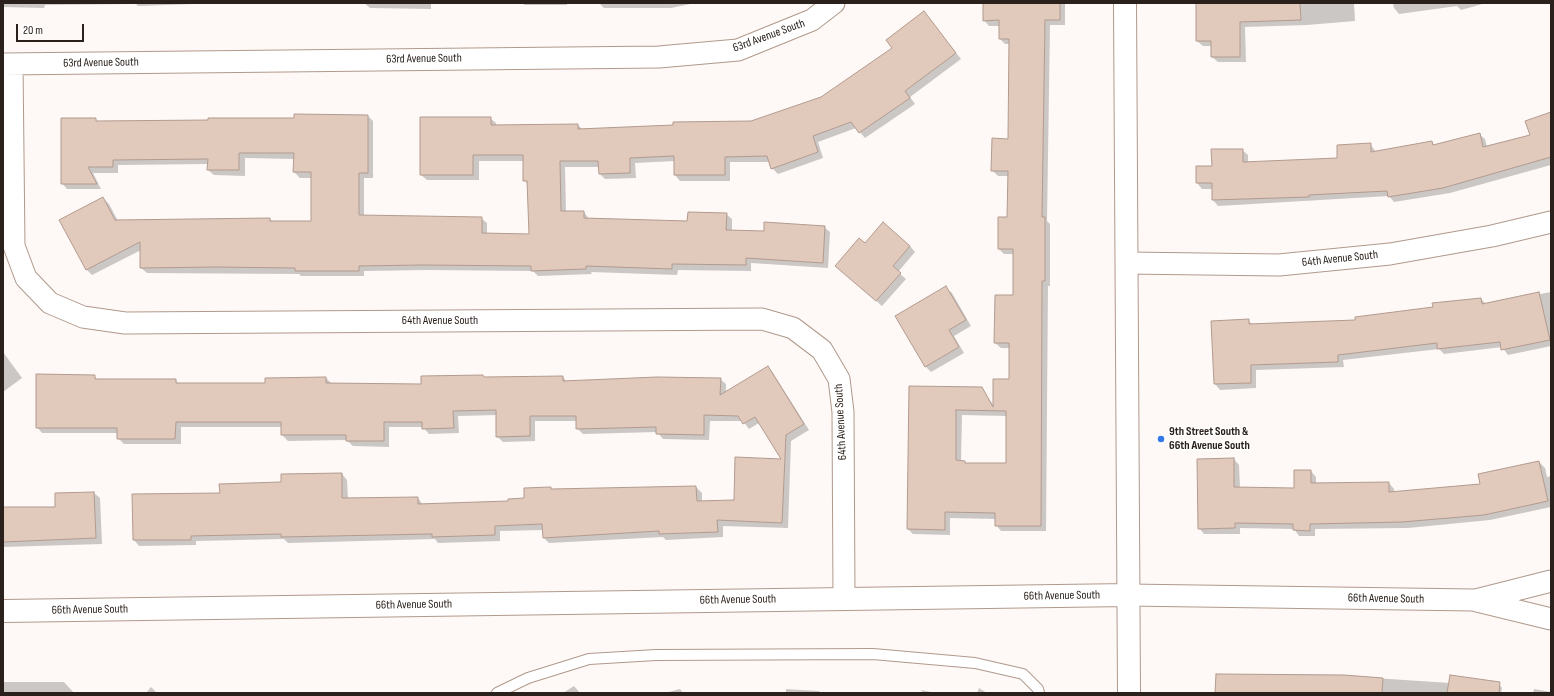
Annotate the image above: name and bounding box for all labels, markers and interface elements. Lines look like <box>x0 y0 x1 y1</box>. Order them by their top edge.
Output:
scale bar <box>18 16 86 42</box>
street label: 63rd Avenue South <box>731 16 807 56</box>
text: 20 m <box>23 23 43 38</box>
street label: 63rd Avenue South <box>386 51 462 67</box>
street label: 63rd Avenue South <box>63 55 139 71</box>
street label: 64th Avenue South <box>1301 248 1379 270</box>
street label: 64th Avenue South <box>402 314 478 328</box>
street label: 64th Avenue South <box>832 383 850 461</box>
place label: 9th Street South & 66th Avenue South <box>1169 425 1250 453</box>
marker: 9th Street South & 66th Avenue South <box>1156 434 1166 444</box>
street label: 66th Avenue South <box>1024 588 1100 604</box>
street label: 66th Avenue South <box>1348 591 1424 607</box>
street label: 66th Avenue South <box>700 592 776 608</box>
street label: 66th Avenue South <box>376 597 452 613</box>
street label: 66th Avenue South <box>52 602 128 618</box>

